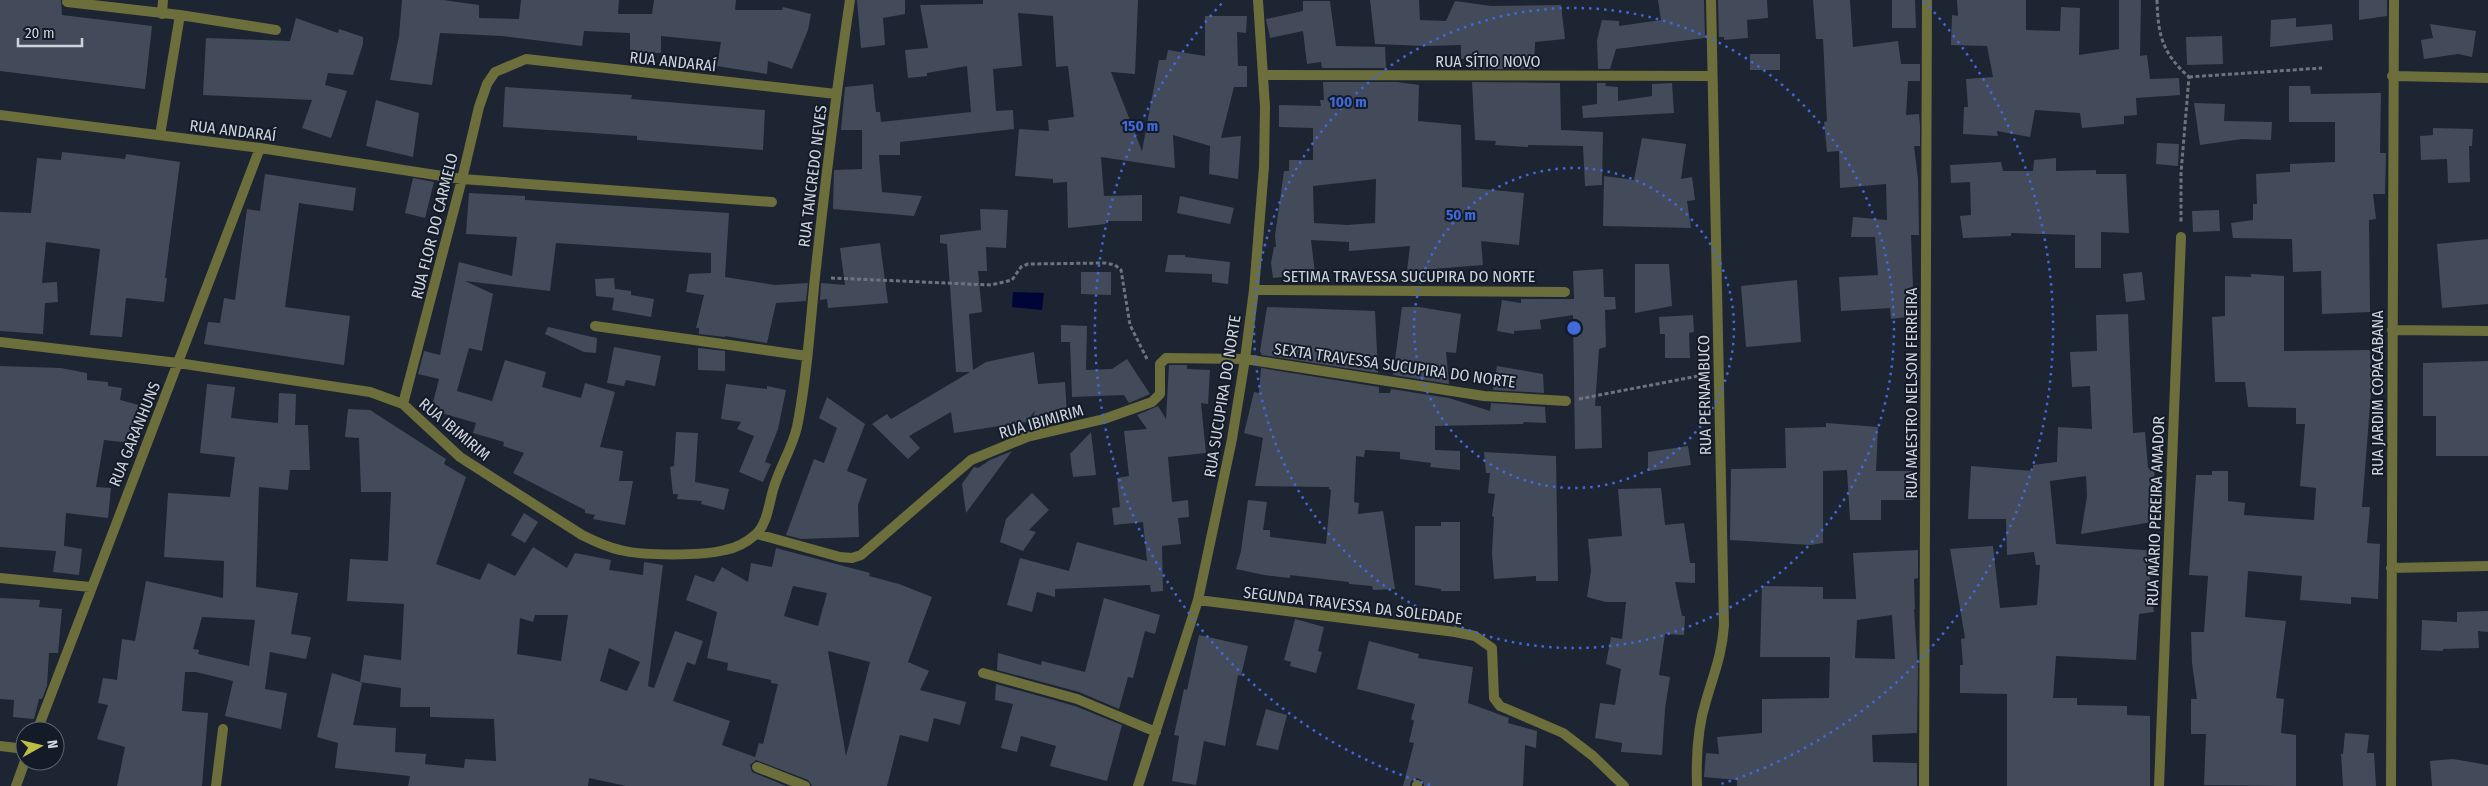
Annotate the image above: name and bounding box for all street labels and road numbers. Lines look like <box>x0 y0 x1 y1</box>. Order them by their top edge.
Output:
street label: RUA ANDARAÍ <box>629 47 717 75</box>
street label: RUA SÍTIO NOVO <box>1435 52 1541 71</box>
street label: RUA TANCREDO NEVES <box>794 104 831 248</box>
street label: RUA ANDARAÍ <box>189 116 277 145</box>
street label: RUA FLOR DO CARMELO <box>407 151 462 301</box>
street label: SETIMA TRAVESSA SUCUPIRA DO NORTE <box>1283 267 1535 286</box>
street label: RUA MAESTRO NELSON FERREIRA <box>1902 287 1921 498</box>
street label: RUA JARDIM COPACABANA <box>2368 310 2387 476</box>
street label: RUA SUCUPIRA DO NORTE <box>1200 313 1245 479</box>
street label: RUA PERNAMBUCO <box>1694 335 1715 455</box>
street label: SEXTA TRAVESSA SUCUPIRA DO NORTE <box>1273 339 1517 392</box>
street label: RUA GARANHUNS <box>105 379 164 489</box>
street label: RUA IBIMIRIM <box>415 394 494 465</box>
street label: RUA IBIMIRIM <box>997 400 1086 443</box>
street label: RUA MÁRIO PEREIRA AMADOR <box>2143 415 2168 606</box>
street label: SEGUNDA TRAVESSA DA SOLEDADE <box>1242 583 1464 628</box>

